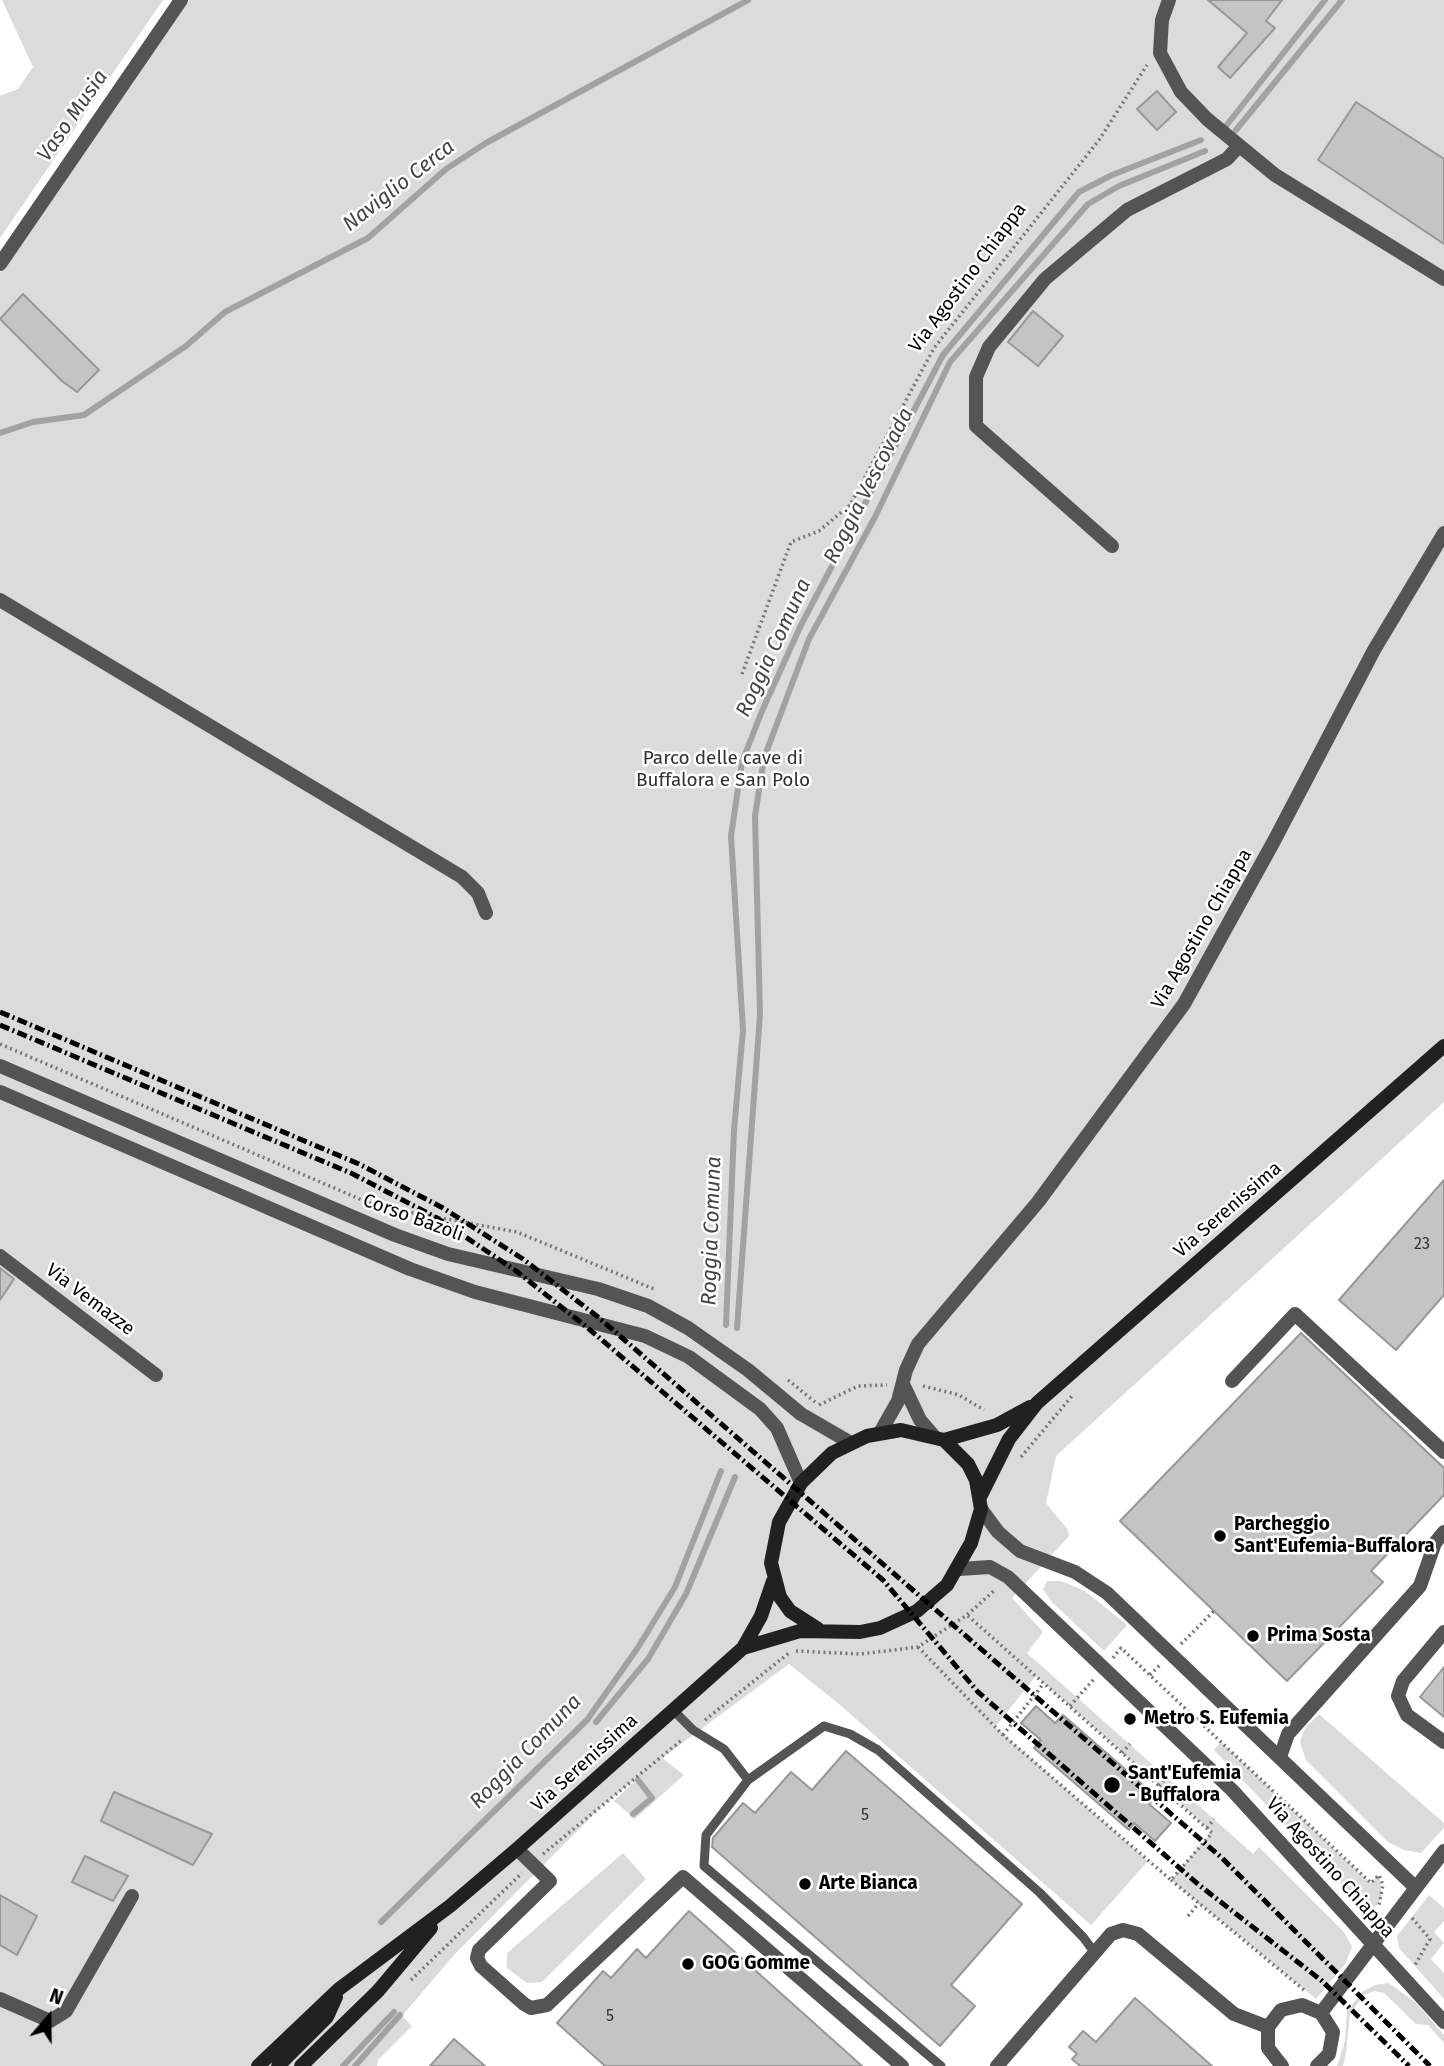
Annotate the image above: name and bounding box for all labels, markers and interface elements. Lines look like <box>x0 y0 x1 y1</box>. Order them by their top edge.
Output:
water label: Vaso Musia <box>32 65 114 167</box>
water label: Naviglio Cerca <box>338 135 460 237</box>
street label: Via Agostino Chiappa <box>904 199 1032 357</box>
water label: Roggia Vescovada <box>819 404 919 568</box>
water label: Roggia Comuna <box>731 575 817 721</box>
park label: Parco delle cave di Buffalora e San Polo <box>636 748 810 792</box>
street label: Via Agostino Chiappa <box>1147 845 1257 1013</box>
water label: Roggia Comuna <box>697 1156 727 1306</box>
street label: Via Serenissima <box>1170 1157 1286 1263</box>
street label: Corso Bazoli <box>360 1189 466 1247</box>
house number: 23 <box>1414 1235 1430 1255</box>
street label: Via Vemazze <box>41 1259 139 1341</box>
place label: Parcheggio Sant'Eufemia-Buffalora <box>1234 1514 1435 1558</box>
marker: Parcheggio Sant'Eufemia-Buffalora <box>1212 1528 1228 1544</box>
place label: Prima Sosta <box>1267 1625 1371 1647</box>
marker: Prima Sosta <box>1245 1628 1261 1644</box>
water label: Roggia Comuna <box>465 1690 587 1814</box>
place label: Metro S. Eufemia <box>1144 1708 1289 1730</box>
street label: Via Serenissima <box>527 1709 643 1817</box>
marker: Metro S. Eufemia <box>1122 1711 1138 1727</box>
place label: Sant'Eufemia - Buffalora <box>1128 1763 1241 1807</box>
marker: Sant'Eufemia - Buffalora <box>1102 1775 1122 1795</box>
street label: Via Agostino Chiappa <box>1261 1793 1399 1943</box>
house number: 5 <box>861 1806 869 1826</box>
place label: Arte Bianca <box>819 1873 918 1895</box>
marker: Arte Bianca <box>797 1876 813 1892</box>
place label: GOG Gomme <box>702 1953 810 1975</box>
marker: GOG Gomme <box>680 1956 696 1972</box>
north arrow <box>14 1982 84 2052</box>
text: N <box>46 1984 66 2010</box>
house number: 5 <box>606 2007 614 2027</box>

